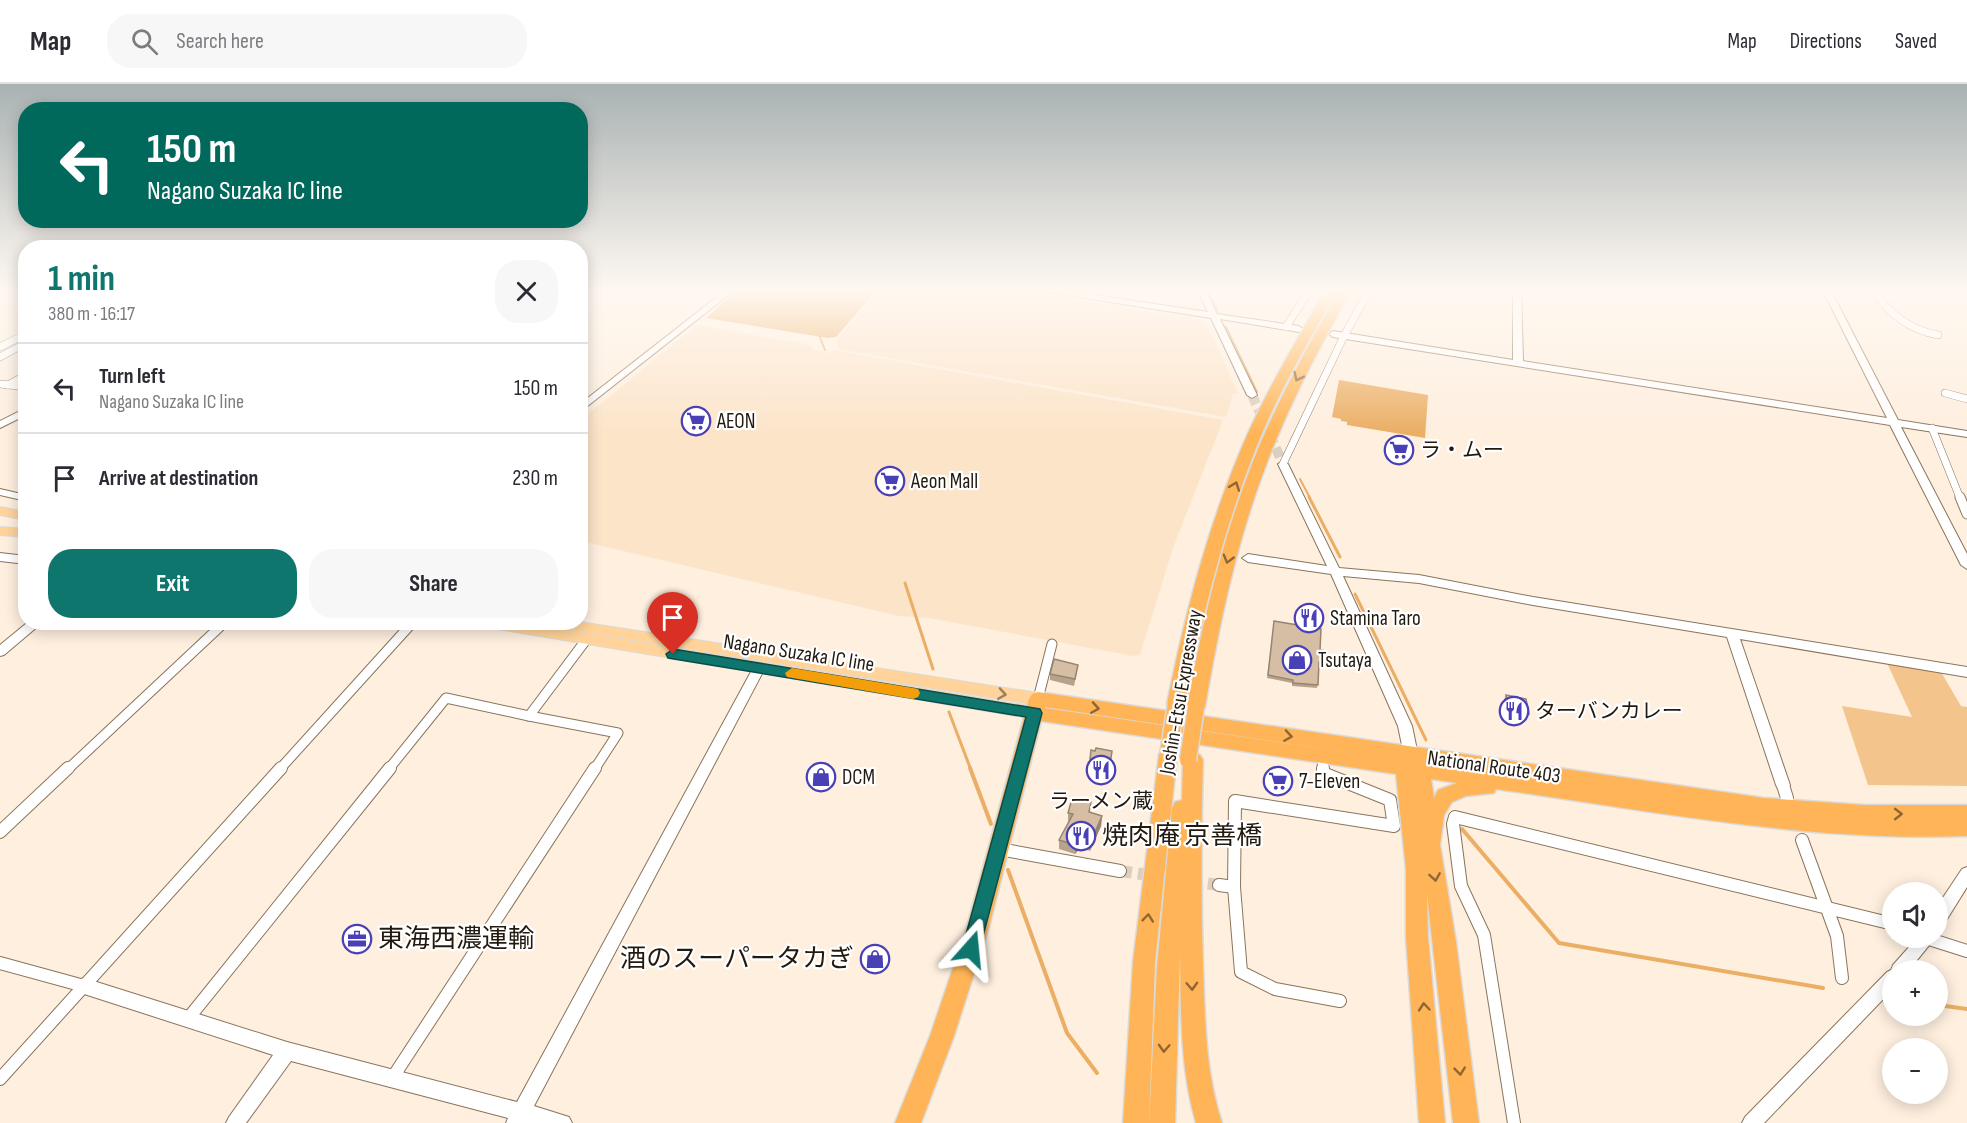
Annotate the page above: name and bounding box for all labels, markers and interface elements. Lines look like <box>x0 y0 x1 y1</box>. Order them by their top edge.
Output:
search box <box>107 14 527 68</box>
text: Map <box>30 25 71 58</box>
icon: search <box>128 25 161 58</box>
text: Search here <box>176 28 264 55</box>
text: Map <box>1727 29 1757 54</box>
text: Directions <box>1790 29 1862 54</box>
text: Saved <box>1895 29 1937 54</box>
text: 150 m <box>147 124 236 175</box>
icon: left <box>48 126 126 204</box>
text: Nagano Suzaka IC line <box>147 175 343 207</box>
text: 1 min <box>48 258 115 301</box>
button: close <box>495 260 558 323</box>
text: 380 m · 16:17 <box>48 302 135 326</box>
text: Turn left <box>99 363 165 390</box>
one-way arrow <box>1294 371 1305 381</box>
icon: left <box>48 372 81 405</box>
text: 150 m <box>514 375 558 402</box>
text: Nagano Suzaka IC line <box>99 390 244 414</box>
supermarket icon: AEON <box>680 405 712 437</box>
place label: AEON <box>716 409 755 434</box>
supermarket icon: ラ・ムー <box>1383 434 1415 466</box>
place label: ラ・ムー <box>1420 438 1504 463</box>
icon: arrive <box>48 462 81 495</box>
text: Arrive at destination <box>99 465 258 492</box>
text: 230 m <box>512 465 558 492</box>
supermarket icon: Aeon Mall <box>874 465 906 497</box>
place label: Aeon Mall <box>910 469 978 494</box>
one-way arrow <box>1227 481 1240 492</box>
button: Exit <box>48 549 297 618</box>
button: Share <box>309 549 558 618</box>
one-way arrow <box>1223 554 1236 564</box>
pin <box>647 592 698 654</box>
icon: arrive <box>656 601 689 634</box>
restaurant icon: Stamina Taro <box>1293 602 1325 634</box>
place label: Stamina Taro <box>1330 606 1421 631</box>
street label: Joshin-Etsu Expressway <box>1154 608 1208 777</box>
street label: Nagano Suzaka IC line <box>722 629 876 677</box>
shop icon: Tsutaya <box>1281 644 1313 676</box>
place label: Tsutaya <box>1318 648 1372 673</box>
one-way arrow <box>998 687 1007 699</box>
restaurant icon: ターバンカレー <box>1498 695 1530 727</box>
place label: ターバンカレー <box>1535 699 1683 724</box>
one-way arrow <box>1091 701 1100 713</box>
one-way arrow <box>1284 730 1293 742</box>
street label: National Route 403 <box>1426 745 1562 789</box>
restaurant icon: ラーメン蔵 <box>1085 754 1117 786</box>
shop icon: DCM <box>805 761 837 793</box>
place label: DCM <box>842 765 875 790</box>
supermarket icon: 7-Eleven <box>1262 765 1294 797</box>
place label: 7-Eleven <box>1299 769 1360 794</box>
place label: ラーメン蔵 <box>1049 789 1153 814</box>
one-way arrow <box>1893 808 1902 820</box>
restaurant icon: 焼肉庵 京善橋 <box>1065 820 1097 852</box>
place label: 焼肉庵 京善橋 <box>1102 821 1262 852</box>
one-way arrow <box>1428 872 1441 882</box>
map controls <box>1882 882 1948 1104</box>
button: sound <box>1882 882 1948 948</box>
one-way arrow <box>1141 913 1154 923</box>
position arrow <box>939 917 1003 981</box>
office icon: 東海西濃運輸 <box>341 923 373 955</box>
place label: 東海西濃運輸 <box>378 924 534 955</box>
shop icon: 酒のスーパータカぎ <box>859 943 891 975</box>
place label: 酒のスーパータカぎ <box>620 944 854 975</box>
button: + <box>1882 960 1948 1026</box>
one-way arrow <box>1185 982 1198 991</box>
one-way arrow <box>1418 1002 1431 1011</box>
button: − <box>1882 1038 1948 1104</box>
one-way arrow <box>1157 1043 1170 1052</box>
one-way arrow <box>1453 1066 1466 1075</box>

